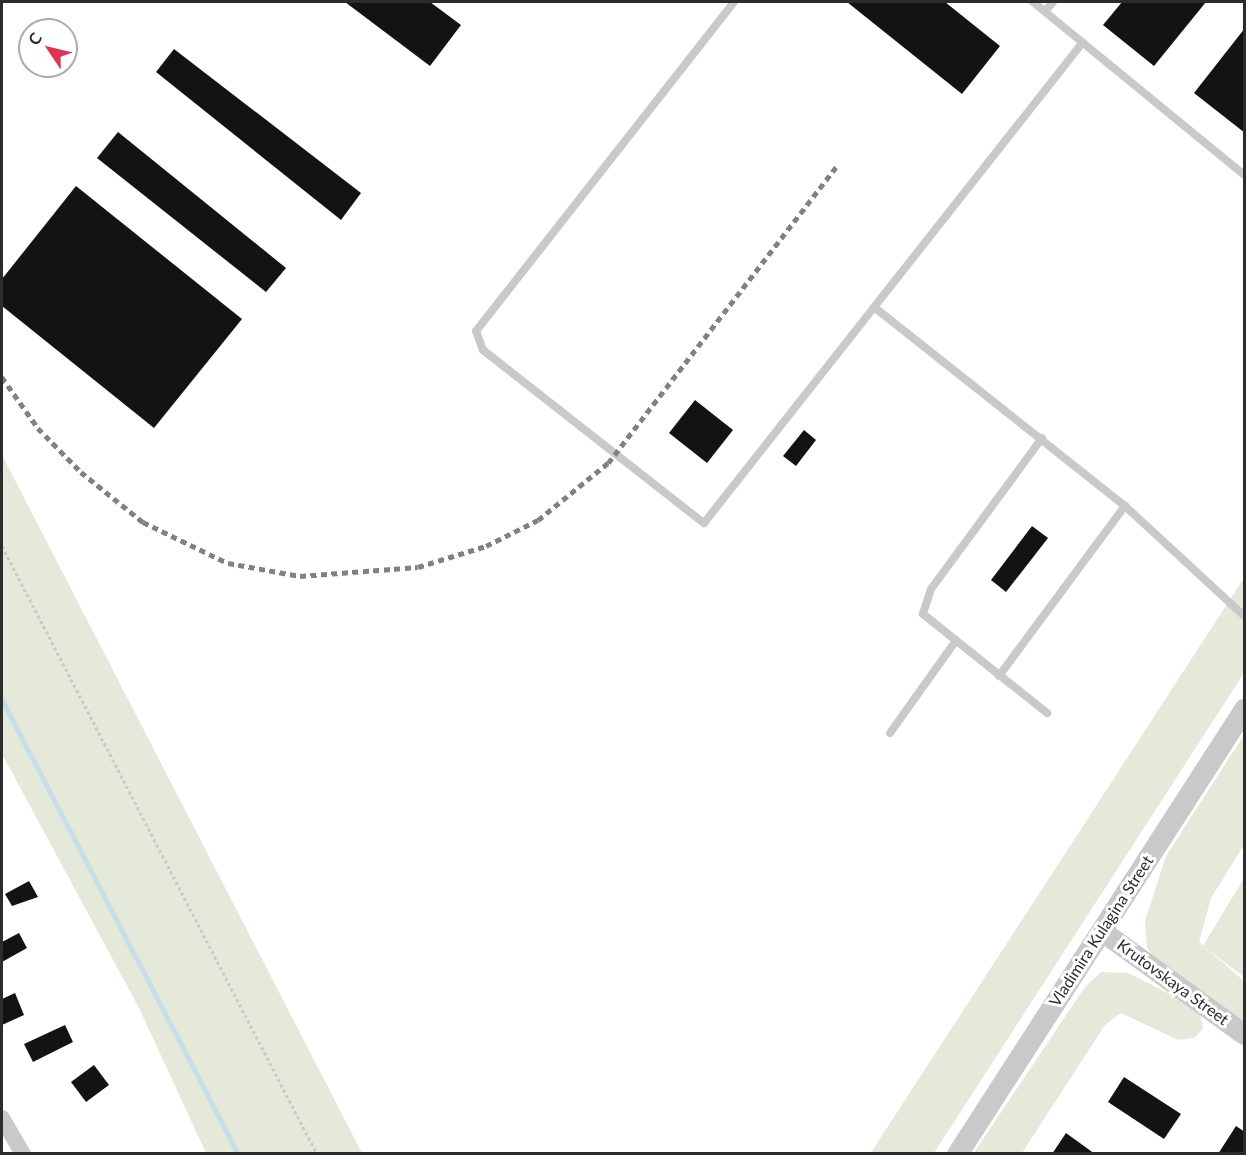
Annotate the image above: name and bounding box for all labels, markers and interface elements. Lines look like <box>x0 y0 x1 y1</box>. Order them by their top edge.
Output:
north arrow <box>18 18 78 78</box>
text: С <box>24 29 45 48</box>
street label: Vladimira Kulagina Street <box>1045 852 1157 1010</box>
street label: Krutovskaya Street <box>1114 935 1232 1029</box>

